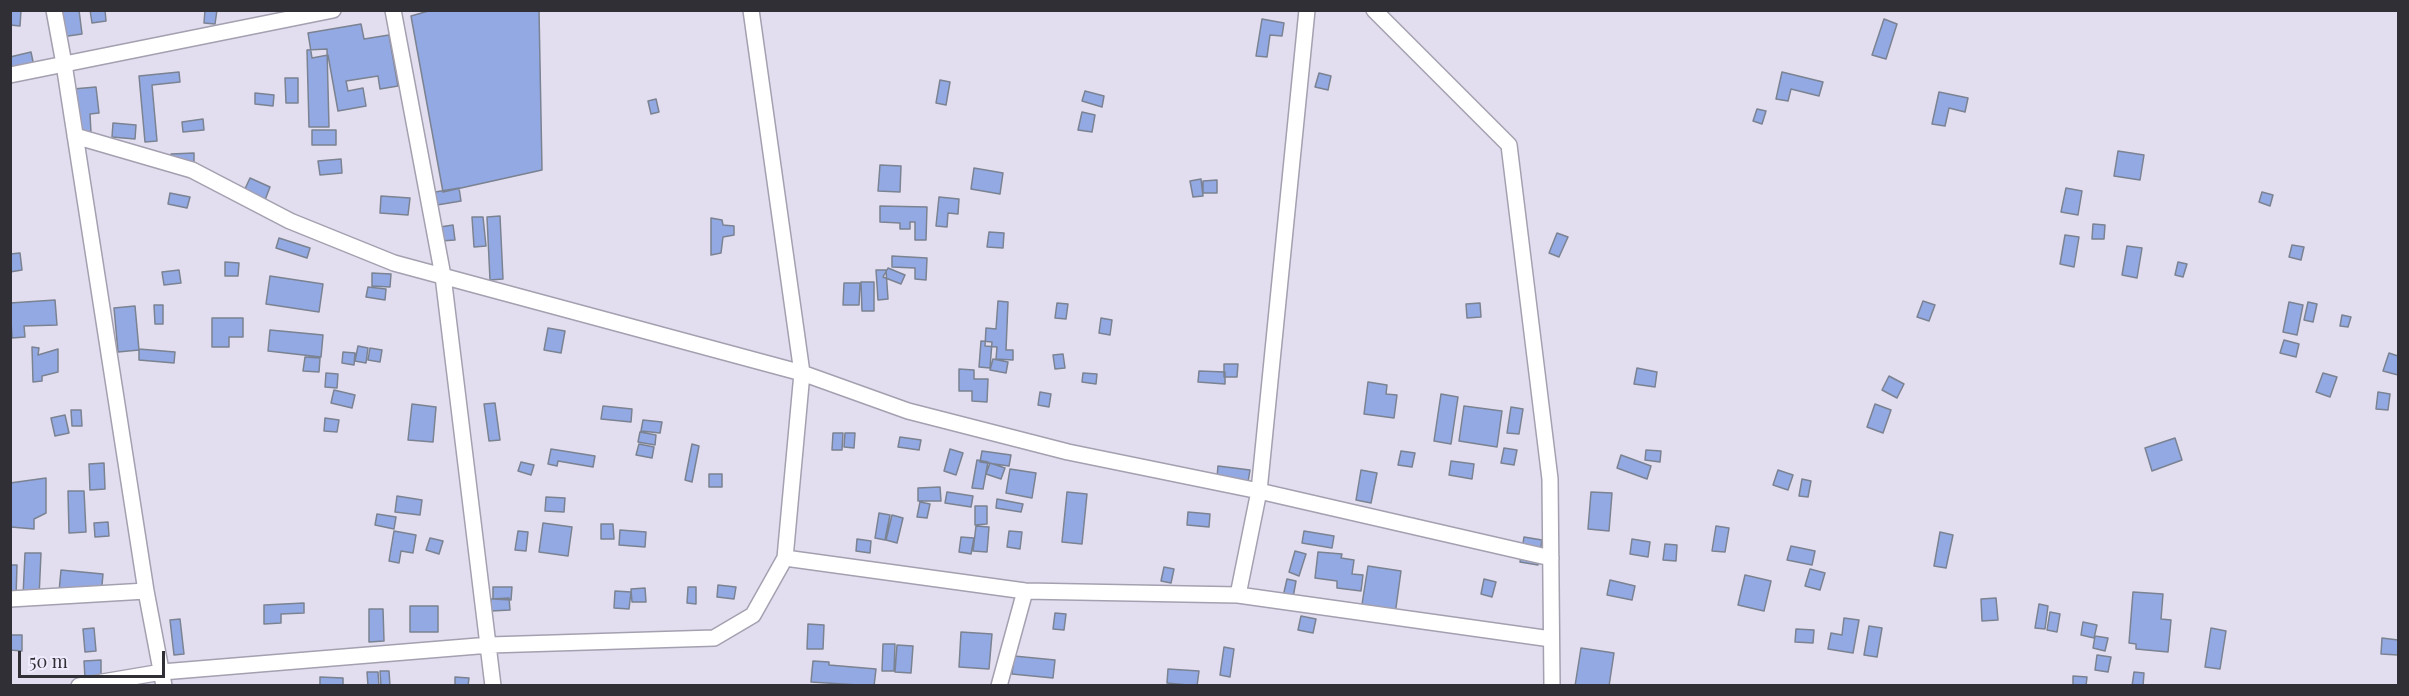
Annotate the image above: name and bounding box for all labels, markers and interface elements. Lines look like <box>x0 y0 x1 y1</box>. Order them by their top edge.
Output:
scale bar <box>21 639 168 677</box>
text: 50 m <box>29 649 68 673</box>

